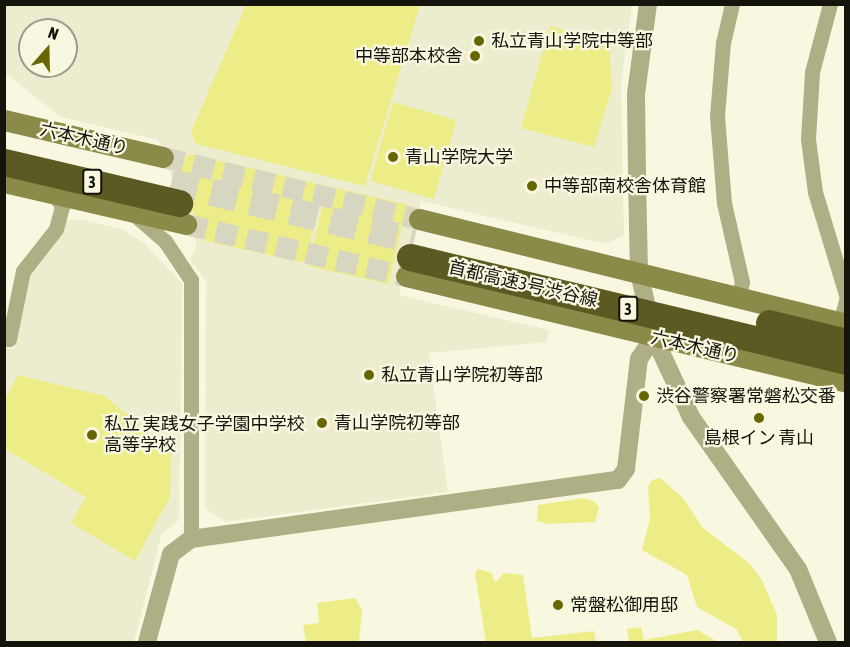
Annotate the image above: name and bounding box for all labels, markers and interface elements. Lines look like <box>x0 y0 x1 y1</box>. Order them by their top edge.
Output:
north arrow <box>18 18 78 78</box>
text: N <box>46 23 61 43</box>
place label: 私立青山学院中等部 <box>491 30 653 52</box>
marker: 私立青山学院中等部 <box>472 34 486 48</box>
place label: 中等部本校舎 <box>355 45 463 67</box>
marker: 中等部本校舎 <box>468 49 482 63</box>
street label: 六本木通り <box>38 118 130 160</box>
place label: 青山学院大学 <box>405 146 513 168</box>
marker: 青山学院大学 <box>386 150 400 164</box>
road number: 3 <box>82 169 103 195</box>
place label: 中等部南校舎体育館 <box>544 175 706 197</box>
marker: 中等部南校舎体育館 <box>525 179 539 193</box>
street label: 首都高速3号渋谷線 <box>446 256 600 312</box>
road number: 3 <box>618 296 638 322</box>
street label: 六本木通り <box>649 326 741 368</box>
place label: 私立青山学院初等部 <box>381 364 543 386</box>
marker: 私立青山学院初等部 <box>362 368 376 382</box>
place label: 渋谷警察署常磐松交番 <box>656 385 836 407</box>
marker: 渋谷警察署常磐松交番 <box>637 389 651 403</box>
marker: 島根イン 青山 <box>752 411 766 425</box>
place label: 青山学院初等部 <box>334 412 460 434</box>
place label: 私立 実践女子学園中学校 高等学校 <box>104 414 304 456</box>
marker: 青山学院初等部 <box>315 416 329 430</box>
place label: 島根イン 青山 <box>704 427 814 449</box>
marker: 私立 実践女子学園中学校 高等学校 <box>85 428 99 442</box>
place label: 常盤松御用邸 <box>570 594 678 616</box>
marker: 常盤松御用邸 <box>551 598 565 612</box>

